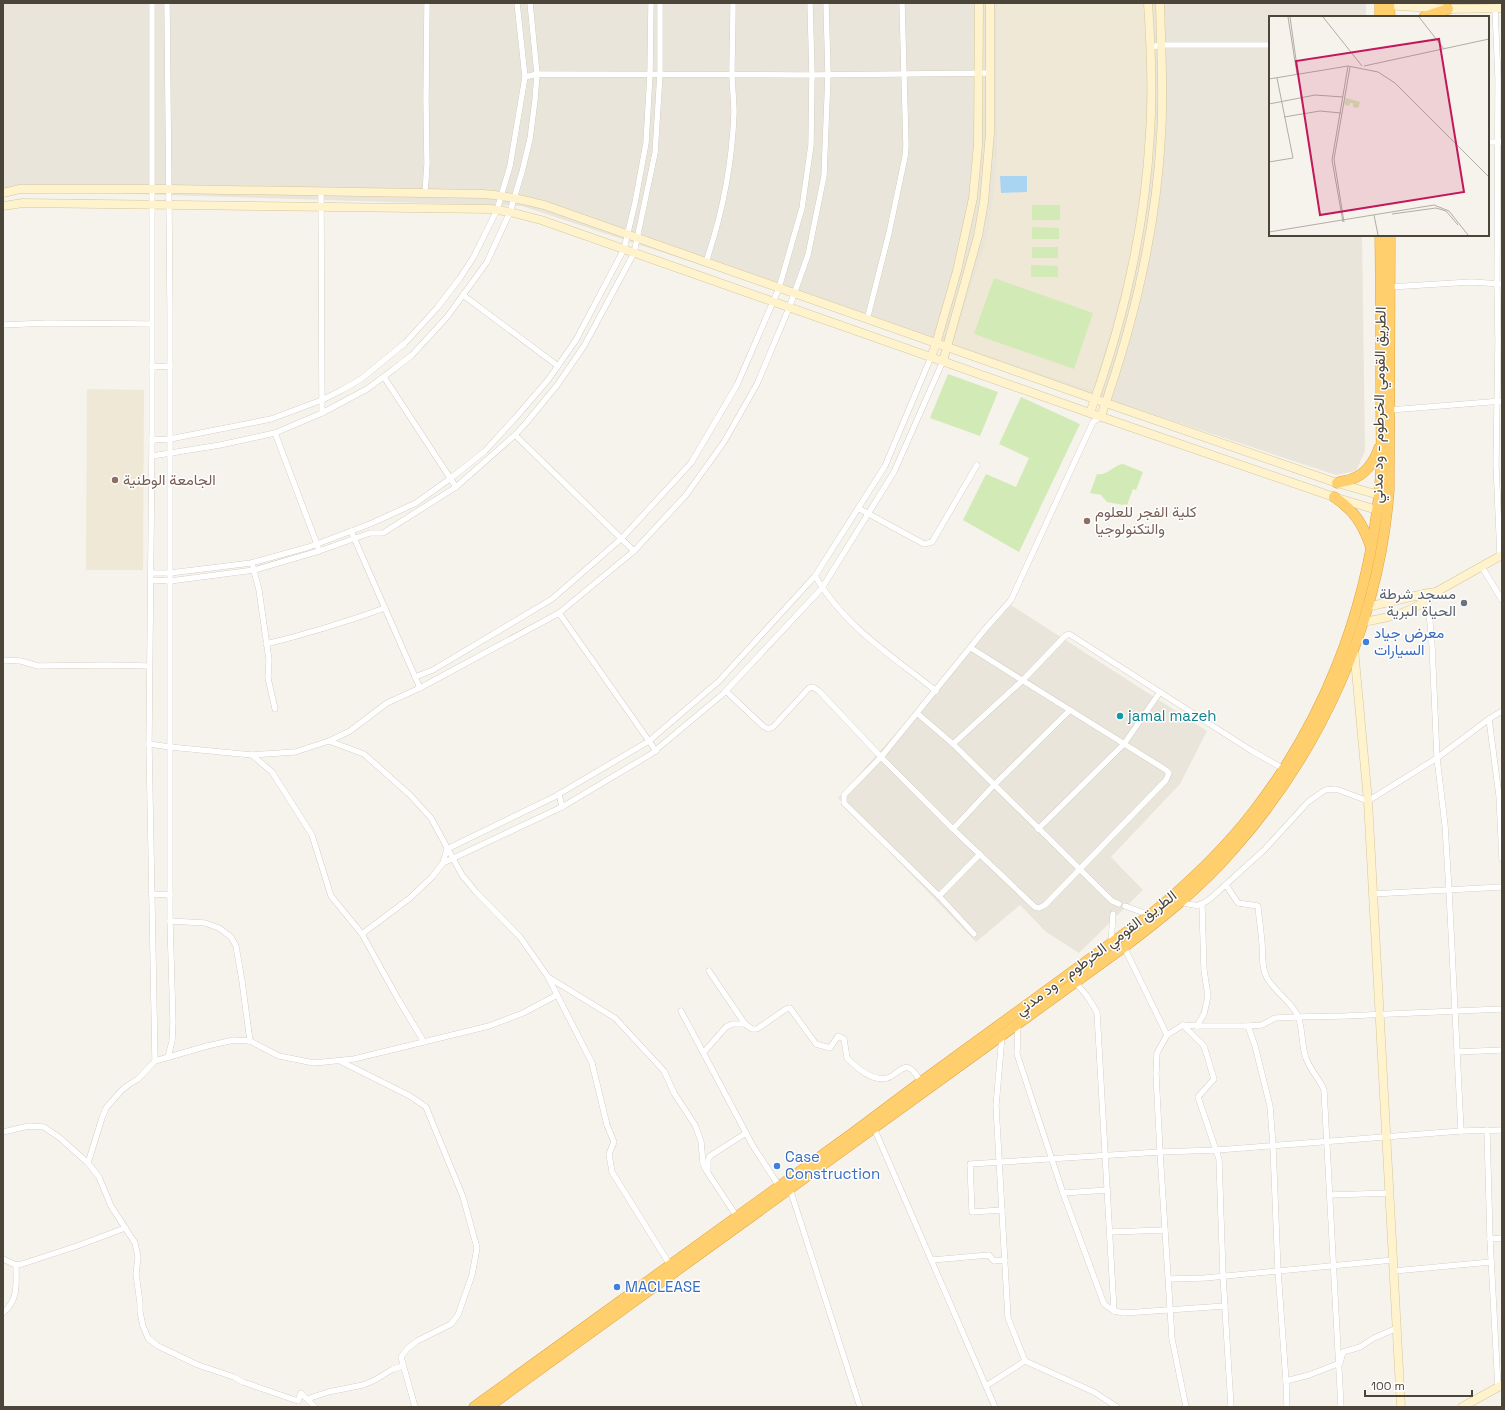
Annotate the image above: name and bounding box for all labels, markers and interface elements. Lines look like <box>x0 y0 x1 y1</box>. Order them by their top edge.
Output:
inset map <box>1269 16 1489 236</box>
street label: الطريق القومي الخرطوم - ود مدني <box>1367 306 1394 504</box>
place label: الجامعة الوطنية <box>123 470 216 489</box>
marker: الجامعة الوطنية <box>110 475 120 485</box>
place label: كلية الفجر للعلوم والتكنولوجيا <box>1095 502 1197 538</box>
marker: كلية الفجر للعلوم والتكنولوجيا <box>1082 516 1092 526</box>
place label: مسجد شرطة الحياة البرية <box>1379 584 1456 620</box>
marker: مسجد شرطة الحياة البرية <box>1459 598 1469 608</box>
place label: معرض جياد السيارات <box>1374 623 1444 659</box>
marker: معرض جياد السيارات <box>1361 637 1371 647</box>
place label: jamal mazeh <box>1127 706 1217 725</box>
marker: jamal mazeh <box>1115 711 1125 721</box>
street label: الطريق القومي الخرطوم - ود مدني <box>1011 886 1182 1023</box>
place label: Case Construction <box>785 1147 880 1183</box>
marker: Case Construction <box>772 1161 782 1171</box>
place label: MACLEASE <box>625 1277 701 1296</box>
marker: MACLEASE <box>612 1282 622 1292</box>
scale bar <box>1365 1372 1472 1398</box>
text: 100 m <box>1371 1378 1405 1394</box>

